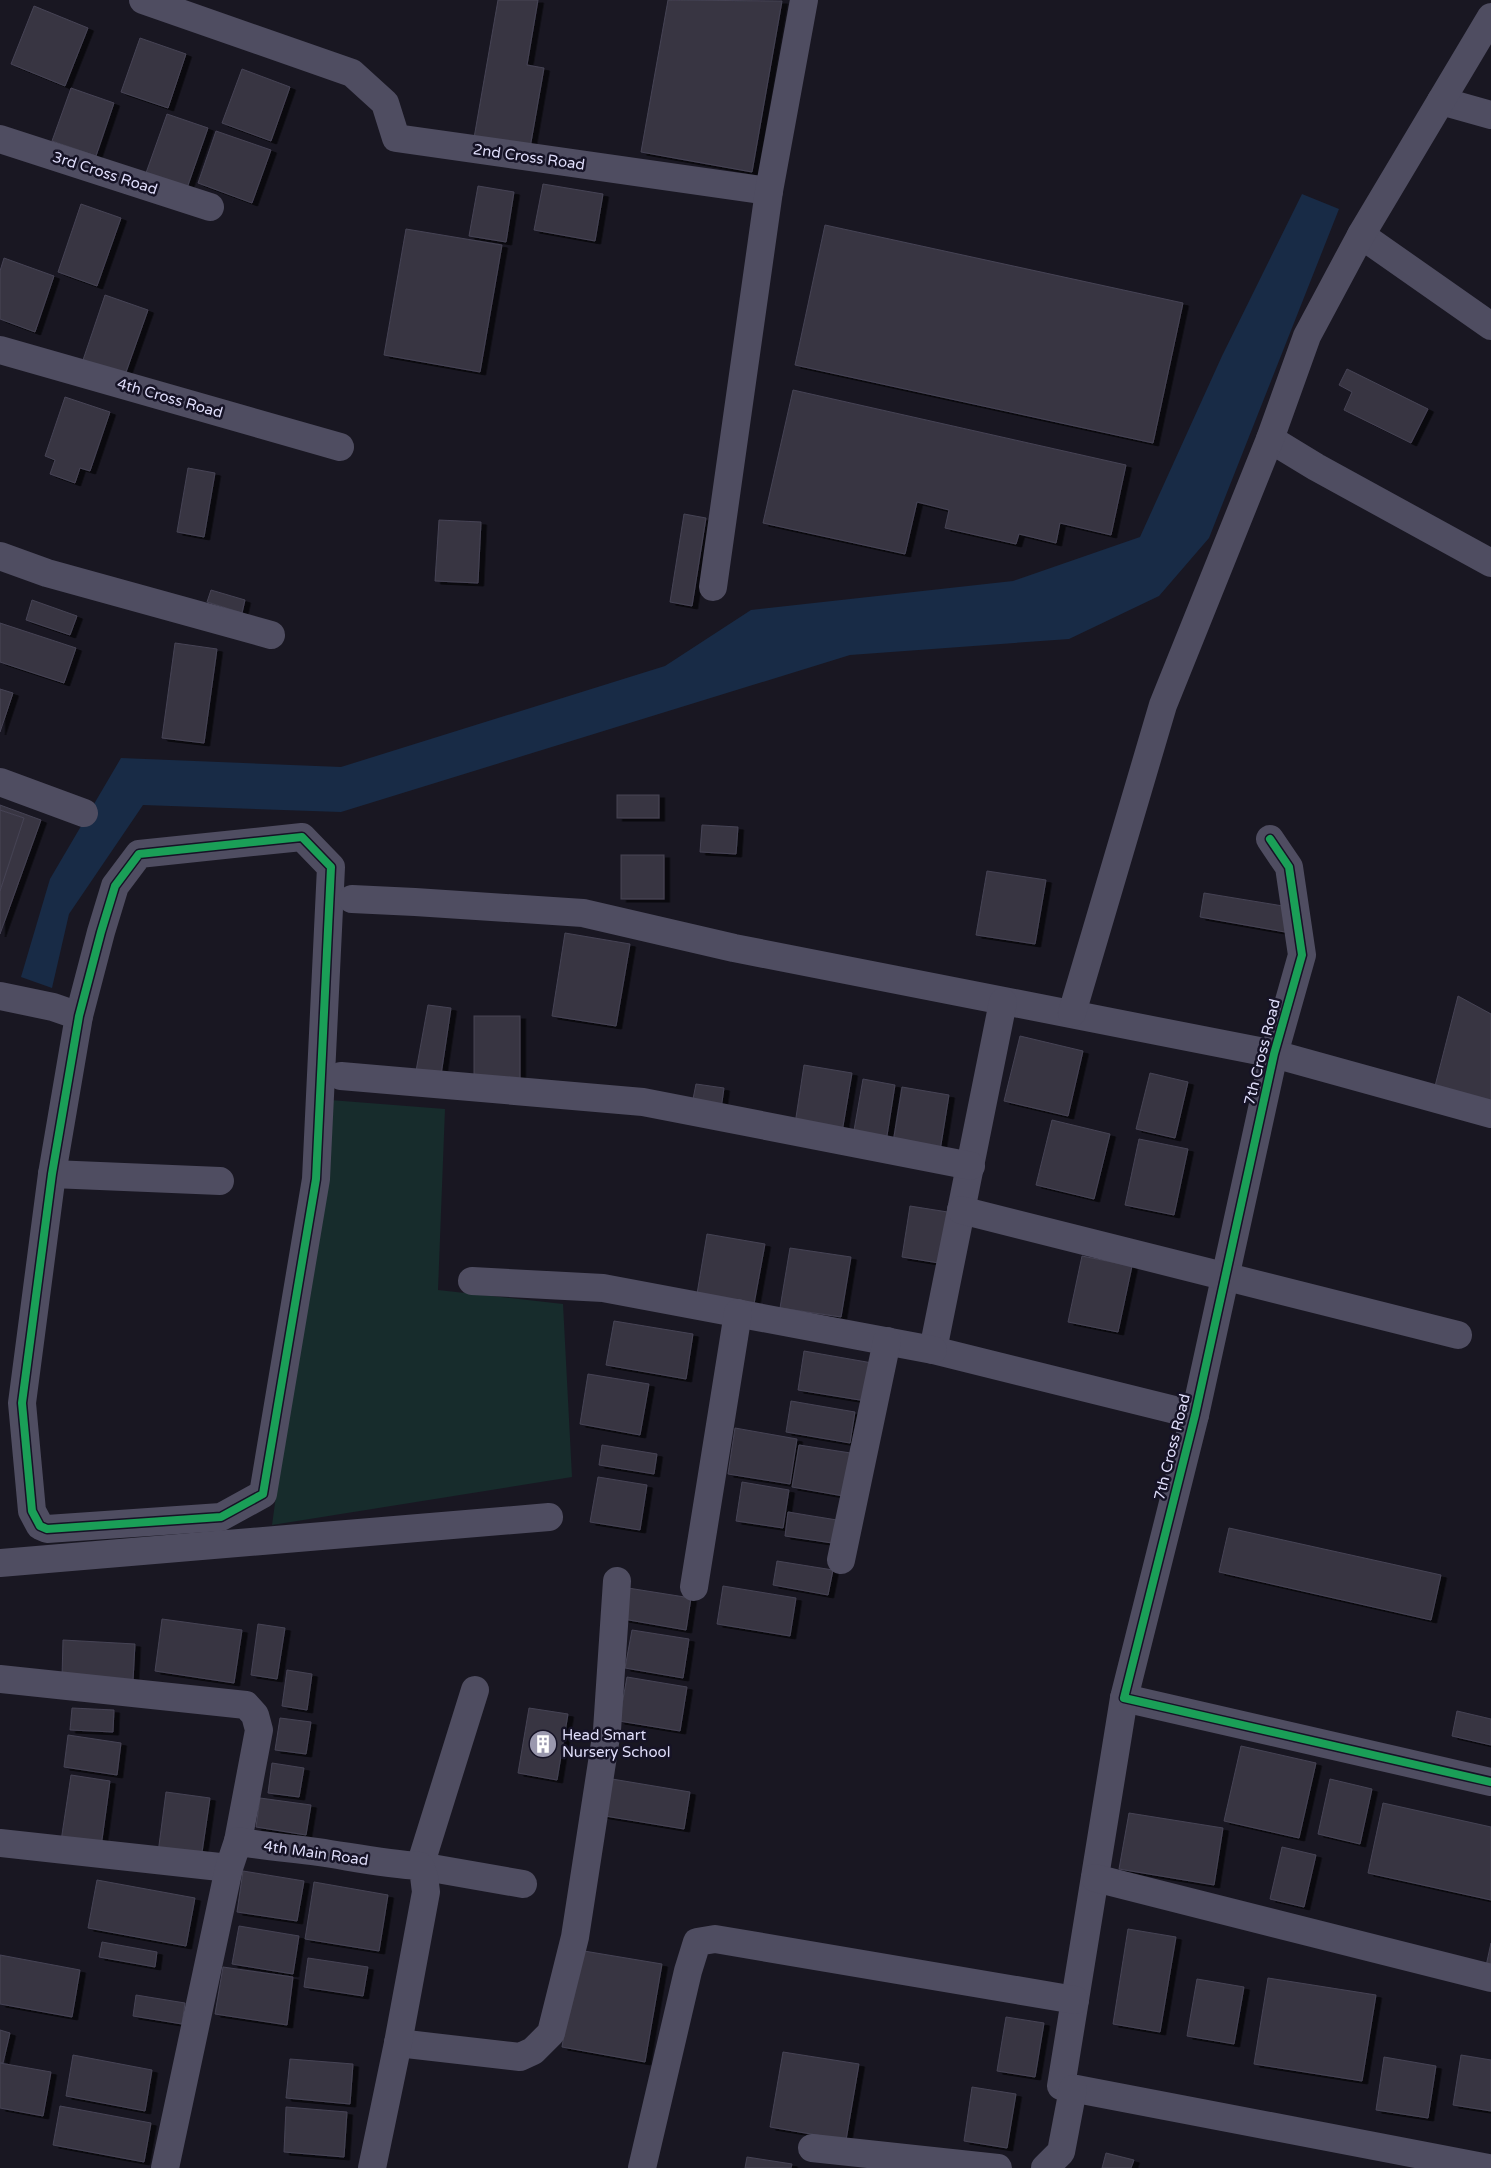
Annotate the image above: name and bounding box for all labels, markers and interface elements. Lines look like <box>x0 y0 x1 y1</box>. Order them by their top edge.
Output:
street label: 2nd Cross Road <box>472 140 586 174</box>
street label: 3rd Cross Road <box>50 148 160 198</box>
street label: 4th Cross Road <box>115 374 225 422</box>
street label: 7th Cross Road <box>1240 997 1284 1107</box>
street label: 7th Cross Road <box>1150 1392 1194 1502</box>
place label: Head Smart Nursery School <box>562 1726 670 1761</box>
building icon: Head Smart Nursery School <box>528 1729 558 1759</box>
street label: 4th Main Road <box>262 1837 370 1869</box>

